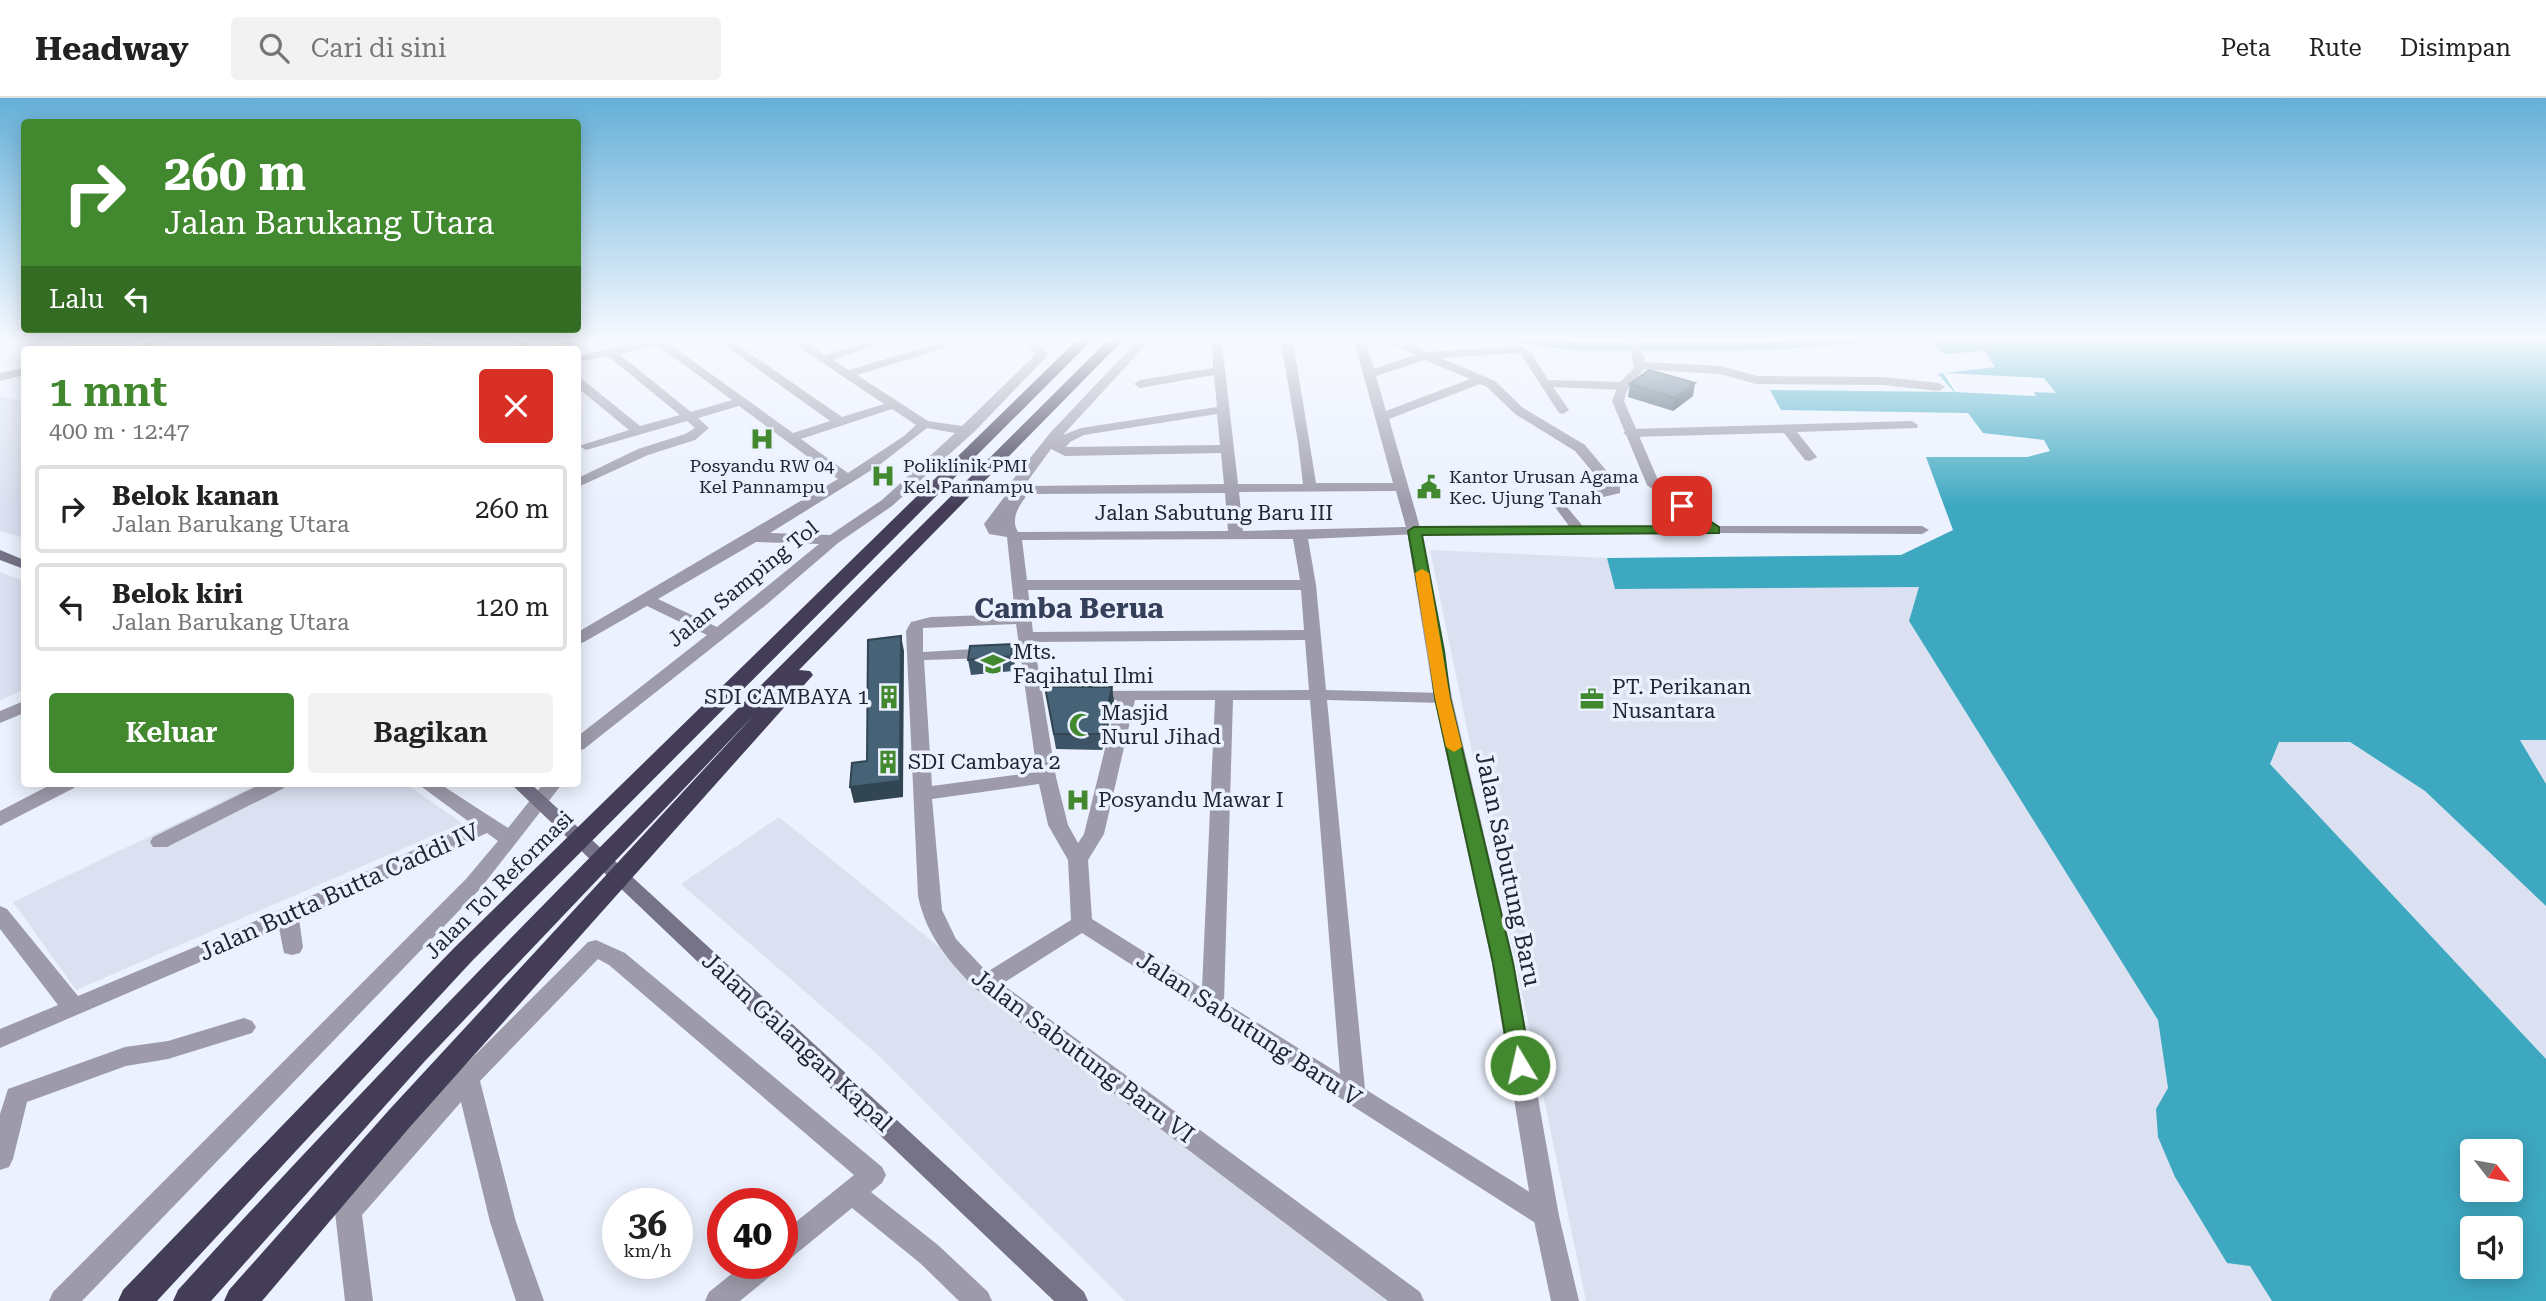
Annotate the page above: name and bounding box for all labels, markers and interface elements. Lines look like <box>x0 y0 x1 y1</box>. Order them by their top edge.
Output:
search box <box>231 17 721 80</box>
text: Headway <box>35 29 189 68</box>
icon: search <box>255 29 293 67</box>
text: Cari di sini <box>311 33 446 63</box>
text: Peta <box>2221 34 2271 62</box>
text: Rute <box>2309 34 2362 62</box>
text: Disimpan <box>2400 34 2511 62</box>
text: 260 m <box>164 145 306 202</box>
icon: right <box>49 147 140 238</box>
text: Jalan Barukang Utara <box>164 204 494 242</box>
icon: left <box>118 280 156 318</box>
text: Lalu <box>49 284 104 314</box>
text: 1 mnt <box>49 367 167 416</box>
button: close <box>479 369 553 443</box>
text: 400 m · 12:47 <box>49 418 189 445</box>
hospital icon: Posyandu RW 04 Kel Pannampu <box>748 425 776 453</box>
place label: Posyandu RW 04 Kel Pannampu <box>690 455 834 497</box>
place label: Poliklinik PMI Kel. Pannampu <box>903 455 1033 497</box>
hospital icon: Poliklinik PMI Kel. Pannampu <box>869 462 897 490</box>
place label: Kantor Urusan Agama Kec. Ujung Tanah <box>1449 466 1639 508</box>
public building icon: Kantor Urusan Agama Kec. Ujung Tanah <box>1415 473 1443 501</box>
pin <box>1652 476 1712 536</box>
text: Belok kanan <box>112 481 279 511</box>
icon: arrive <box>1663 487 1701 525</box>
icon: right <box>53 490 91 528</box>
text: 260 m <box>475 494 549 524</box>
street label: Jalan Sabutung Baru III <box>1095 501 1333 525</box>
text: Jalan Barukang Utara <box>112 511 349 538</box>
street label: Jalan Samping Tol <box>663 516 823 652</box>
text: Belok kiri <box>112 579 243 609</box>
icon: left <box>53 588 91 626</box>
text: 120 m <box>475 592 549 622</box>
district label: Camba Berua <box>974 592 1164 625</box>
text: Jalan Barukang Utara <box>112 609 349 636</box>
place label: Mts. Faqihatul Ilmi <box>1013 640 1154 688</box>
school or university icon: Mts. Faqihatul Ilmi <box>979 650 1007 678</box>
place label: PT. Perikanan Nusantara <box>1612 675 1752 723</box>
building icon: SDI CAMBAYA 1 <box>875 683 903 711</box>
place label: SDI CAMBAYA 1 <box>704 685 869 709</box>
office icon: PT. Perikanan Nusantara <box>1578 685 1606 713</box>
button: Keluar <box>49 693 294 773</box>
button: Bagikan <box>308 693 553 773</box>
place label: Masjid Nurul Jihad <box>1101 701 1222 749</box>
mosque icon: Masjid Nurul Jihad <box>1067 711 1095 739</box>
building icon: SDI Cambaya 2 <box>874 748 902 776</box>
street label: Jalan Sabutung Baru <box>1469 749 1547 989</box>
place label: SDI Cambaya 2 <box>908 750 1060 774</box>
hospital icon: Posyandu Mawar I <box>1064 786 1092 814</box>
place label: Posyandu Mawar I <box>1098 788 1284 812</box>
street label: Jalan Tol Reformasi <box>420 806 578 964</box>
street label: Jalan Butta Butta Caddi IV <box>194 817 484 967</box>
street label: Jalan Sabutung Baru V <box>1131 946 1367 1112</box>
street label: Jalan Galangan Kapal <box>696 947 898 1137</box>
street label: Jalan Sabutung Baru VI <box>966 963 1200 1149</box>
position arrow <box>1483 1028 1557 1102</box>
north arrow <box>2460 1139 2524 1202</box>
map controls <box>2460 1139 2523 1279</box>
speed limit sign: 40 <box>707 1188 798 1279</box>
text: 36 <box>628 1204 667 1245</box>
button: sound <box>2460 1216 2523 1279</box>
text: km/h <box>623 1240 672 1261</box>

